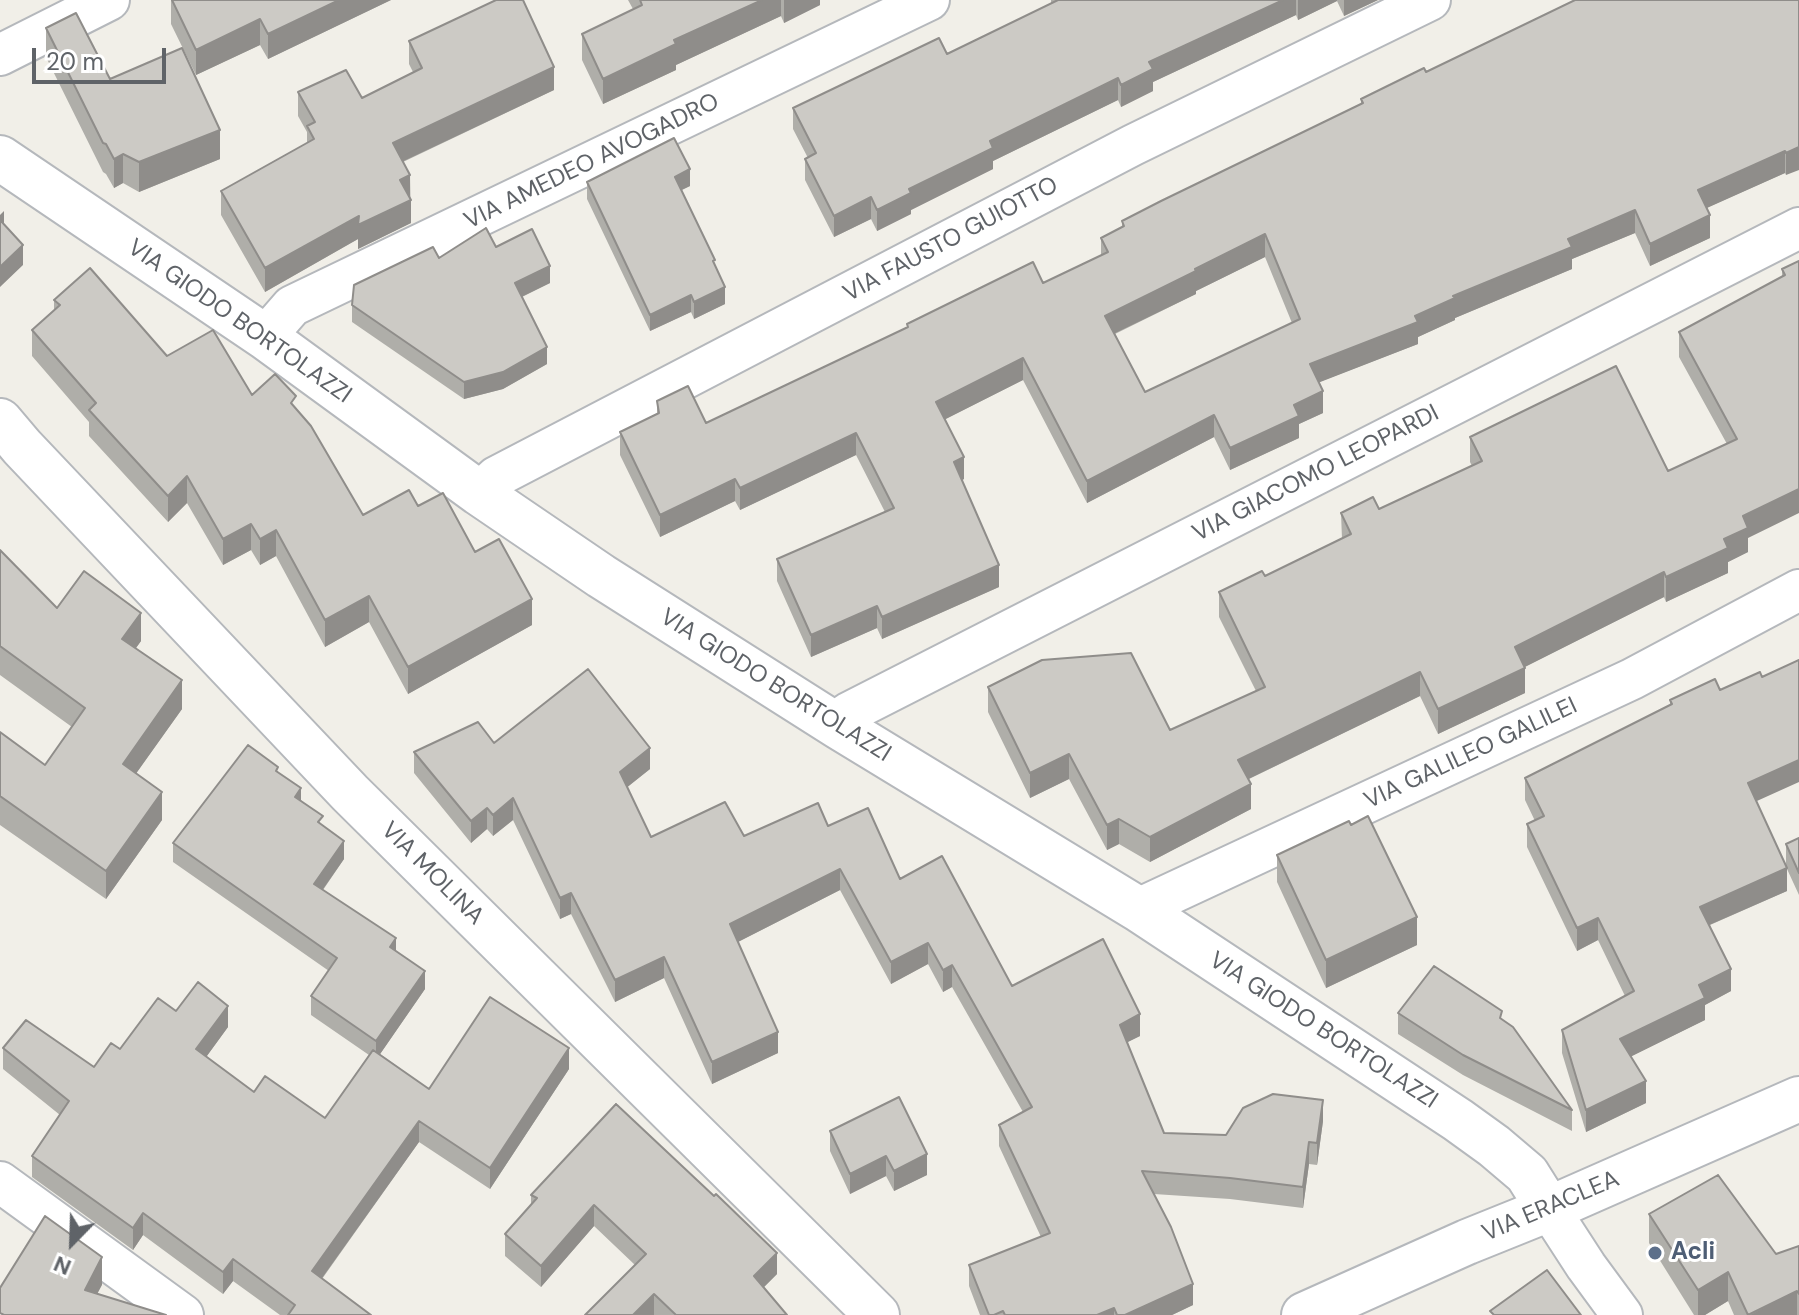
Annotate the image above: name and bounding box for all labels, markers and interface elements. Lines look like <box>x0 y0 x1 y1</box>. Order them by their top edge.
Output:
scale bar <box>36 32 170 82</box>
text: 20 m <box>46 46 104 77</box>
street label: VIA AMEDEO AVOGADRO <box>460 88 724 236</box>
street label: VIA FAUSTO GUIOTTO <box>839 171 1063 309</box>
street label: VIA GIODO BORTOLAZZI <box>122 234 356 410</box>
street label: VIA GIACOMO LEOPARDI <box>1188 399 1444 549</box>
street label: VIA GIODO BORTOLAZZI <box>654 603 896 769</box>
street label: VIA GALILEO GALILEI <box>1360 692 1582 816</box>
street label: VIA MOLINA <box>375 817 489 931</box>
street label: VIA GIODO BORTOLAZZI <box>1203 946 1443 1116</box>
street label: VIA ERACLEA <box>1478 1165 1624 1249</box>
north arrow <box>32 1203 112 1283</box>
place label: Acli <box>1671 1239 1715 1267</box>
marker: Acli <box>1646 1244 1664 1262</box>
text: N <box>49 1249 75 1282</box>

